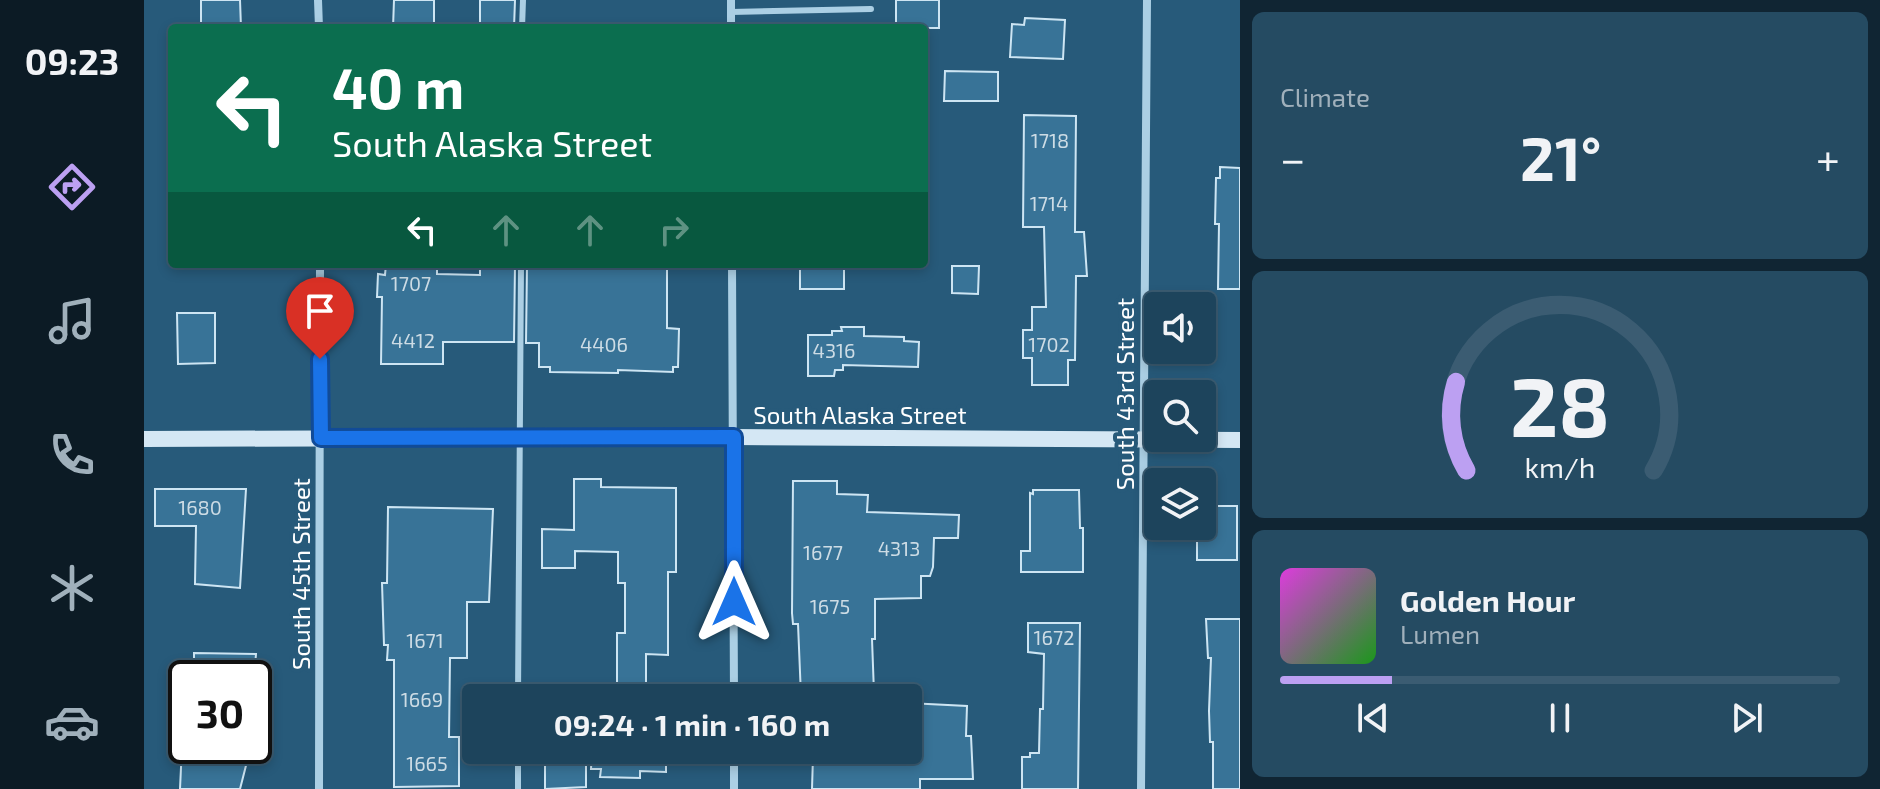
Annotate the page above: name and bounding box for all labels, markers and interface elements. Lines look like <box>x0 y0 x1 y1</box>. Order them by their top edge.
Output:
text: 09:23 <box>25 39 119 82</box>
text: 40 m <box>332 53 464 120</box>
icon: left <box>200 56 304 160</box>
text: Climate <box>1280 81 1370 112</box>
text: South Alaska Street <box>332 121 652 164</box>
text: 21° <box>1520 121 1601 193</box>
house number: 1718 <box>1031 128 1069 152</box>
text: − <box>1280 131 1306 184</box>
text: + <box>1816 131 1840 184</box>
icon: directions <box>44 159 100 215</box>
house number: 1714 <box>1030 191 1068 215</box>
icon: left <box>400 208 444 252</box>
icon: ahead <box>484 208 528 252</box>
icon: ahead <box>568 208 612 252</box>
icon: right <box>652 208 696 252</box>
house number: 1707 <box>391 271 431 295</box>
pin <box>286 277 354 359</box>
icon: arrive <box>298 289 342 333</box>
map controls <box>1144 292 1216 540</box>
button: sound <box>1144 292 1216 364</box>
icon: music <box>44 293 100 349</box>
street label: South 43rd Street <box>1110 298 1139 490</box>
house number: 4412 <box>391 328 435 352</box>
house number: 4406 <box>580 332 628 356</box>
house number: 1702 <box>1028 332 1070 356</box>
house number: 4316 <box>813 338 855 362</box>
text: 28 <box>1510 353 1610 453</box>
button: search <box>1144 380 1216 452</box>
street label: South Alaska Street <box>753 400 967 429</box>
icon: phone <box>44 427 100 483</box>
text: km/h <box>1525 449 1595 484</box>
button: layers <box>1144 468 1216 540</box>
street label: South 45th Street <box>286 478 315 670</box>
house number: 1680 <box>178 495 222 519</box>
house number: 4313 <box>878 536 920 560</box>
house number: 1677 <box>803 540 843 564</box>
icon: climate <box>44 560 100 616</box>
position arrow <box>692 560 776 644</box>
text: Golden Hour <box>1400 582 1575 618</box>
house number: 1675 <box>810 594 850 618</box>
text: Lumen <box>1400 618 1480 649</box>
house number: 1672 <box>1034 625 1074 649</box>
house number: 1671 <box>406 628 444 652</box>
speed limit sign: 30 <box>168 660 272 764</box>
house number: 1669 <box>401 687 443 711</box>
icon: car <box>44 694 100 750</box>
icon: previous <box>1351 696 1395 740</box>
icon: pause <box>1538 696 1582 740</box>
icon: next <box>1725 696 1769 740</box>
text: 09:24 · 1 min · 160 m <box>554 706 830 742</box>
house number: 1665 <box>406 751 448 775</box>

